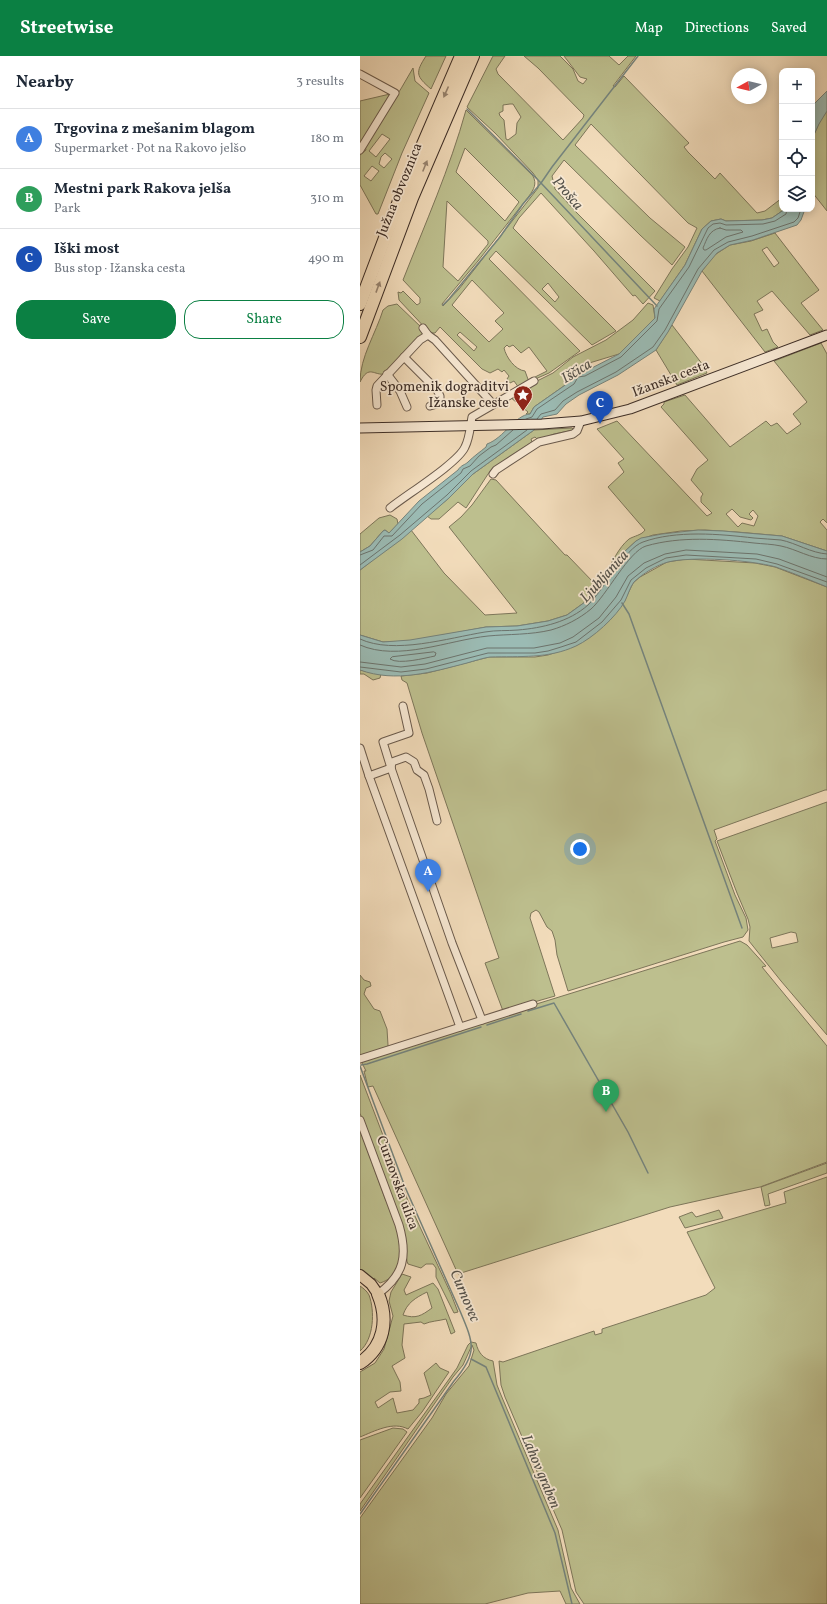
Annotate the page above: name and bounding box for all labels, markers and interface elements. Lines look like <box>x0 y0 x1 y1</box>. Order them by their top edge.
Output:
text: Streetwise <box>20 15 113 41</box>
text: Map <box>635 19 663 38</box>
text: Directions <box>685 19 749 38</box>
text: Saved <box>771 19 807 38</box>
north arrow <box>731 68 767 104</box>
map controls <box>779 68 815 212</box>
button: + <box>779 68 815 104</box>
text: Nearby <box>16 71 74 94</box>
text: 3 results <box>296 73 344 91</box>
one-way arrow <box>442 86 448 98</box>
button: − <box>779 104 815 140</box>
text: Trgovina z mešanim blagom <box>54 119 255 140</box>
text: A <box>24 130 34 148</box>
text: 180 m <box>310 130 344 148</box>
text: Supermarket · Pot na Rakovo jelšo <box>54 140 246 158</box>
street label: Južna obvoznica <box>372 140 428 240</box>
button: locate <box>779 140 815 176</box>
one-way arrow <box>423 160 429 172</box>
water label: Prošca <box>546 173 588 215</box>
button: layers <box>779 176 815 212</box>
text: Mestni park Rakova jelša <box>54 179 231 200</box>
text: B <box>25 190 33 208</box>
text: 310 m <box>310 190 344 208</box>
text: Park <box>54 200 81 218</box>
text: Iški most <box>54 239 119 260</box>
text: C <box>25 250 33 268</box>
text: 490 m <box>308 250 344 268</box>
text: Bus stop · Ižanska cesta <box>54 260 185 278</box>
one-way arrow <box>375 281 381 293</box>
button: Save <box>16 300 176 339</box>
button: Share <box>184 300 344 339</box>
water label: Iščica <box>558 354 596 390</box>
street label: Ižanska cesta <box>630 356 712 402</box>
place label: Spomenik dograditvi Ižanske ceste <box>380 378 509 413</box>
place icon: Spomenik dograditvi Ižanske ceste <box>512 384 534 412</box>
pin: C <box>587 391 613 424</box>
water label: Ljubljanica <box>576 546 634 608</box>
your location <box>570 839 590 859</box>
pin: A <box>415 859 441 892</box>
pin: B <box>593 1079 619 1112</box>
street label: Curnovska ulica <box>371 1133 423 1233</box>
water label: Curnovec <box>444 1266 485 1326</box>
water label: Lahov graben <box>515 1432 565 1512</box>

